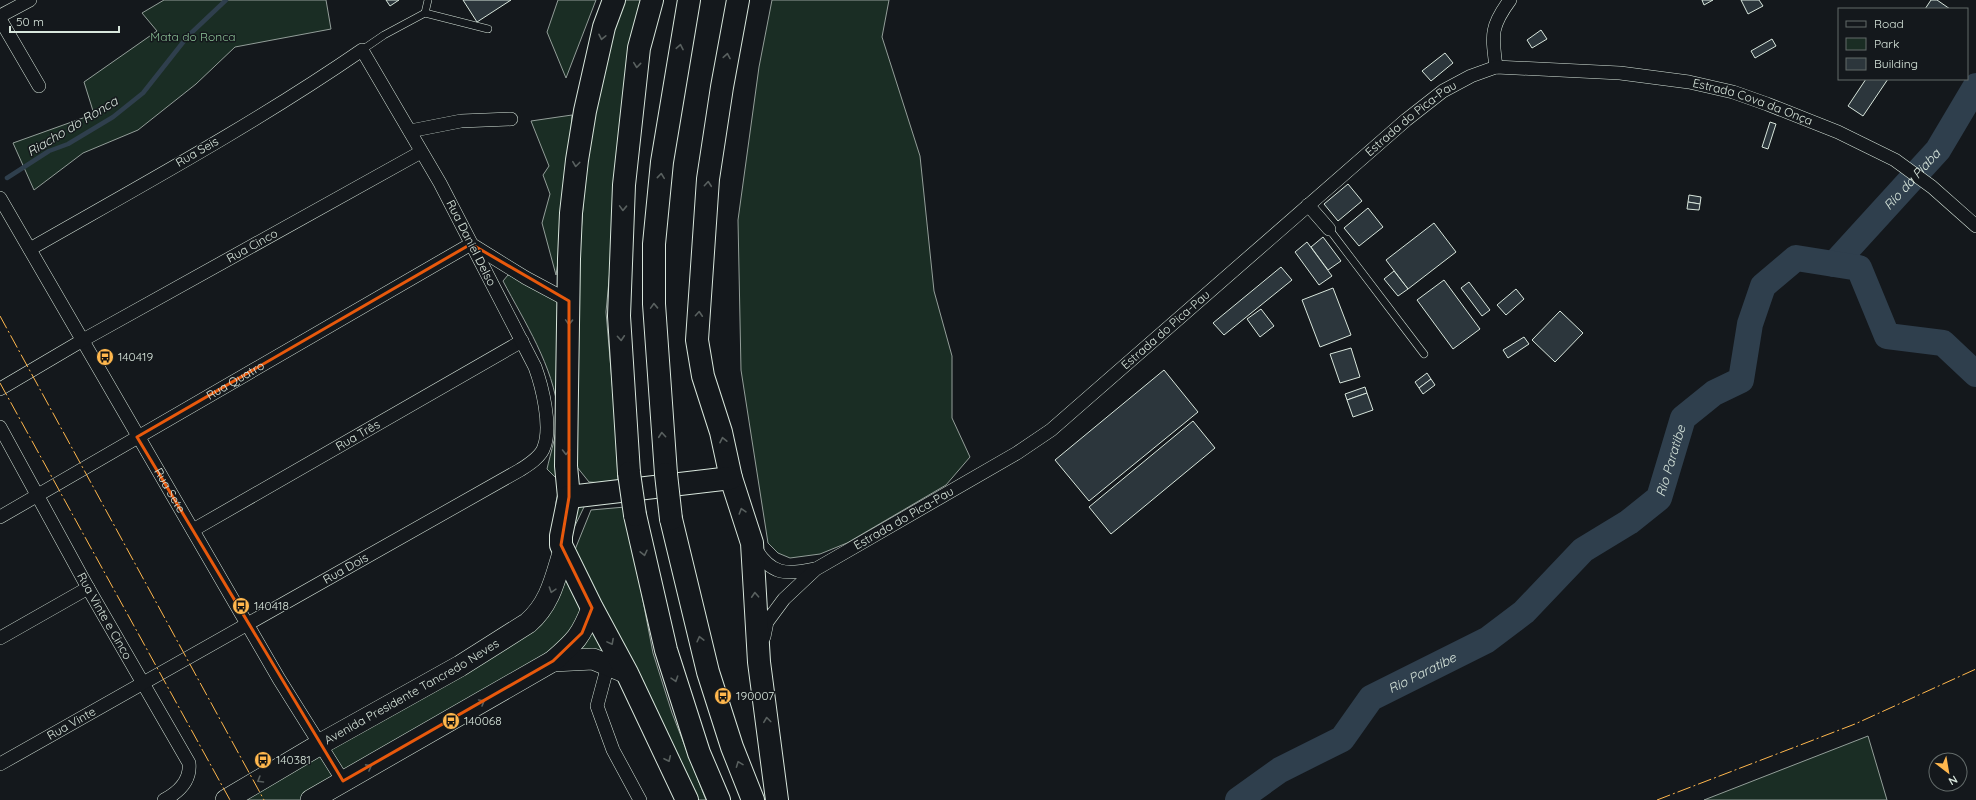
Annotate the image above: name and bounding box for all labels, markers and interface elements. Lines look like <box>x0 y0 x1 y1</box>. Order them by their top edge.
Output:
scale bar <box>10 8 119 34</box>
legend <box>1838 8 1968 80</box>
text: 50 m <box>16 14 44 29</box>
text: Road <box>1874 16 1904 31</box>
park label: Mata do Ronca <box>150 29 236 44</box>
one-way arrow <box>599 34 607 40</box>
text: Park <box>1874 36 1899 51</box>
one-way arrow <box>676 44 684 51</box>
one-way arrow <box>723 53 731 59</box>
text: Building <box>1874 56 1918 71</box>
one-way arrow <box>633 62 642 68</box>
street label: Estrada Cova da Onça <box>1691 75 1815 128</box>
street label: Estrada do Pica-Pau <box>1362 77 1459 159</box>
water label: Riacho do Ronca <box>24 92 121 159</box>
street label: Rua Seis <box>173 133 221 170</box>
water label: Rio da Piaba <box>1880 145 1944 213</box>
one-way arrow <box>572 161 581 168</box>
one-way arrow <box>656 173 665 179</box>
one-way arrow <box>703 181 712 187</box>
street label: Rua Daniel Delso <box>443 197 500 288</box>
one-way arrow <box>619 205 627 211</box>
street label: Rua Cinco <box>224 225 280 266</box>
street label: Estrada do Pica-Pau <box>1118 287 1213 372</box>
one-way arrow <box>650 303 658 309</box>
one-way arrow <box>694 311 703 317</box>
one-way arrow <box>565 319 573 325</box>
one-way arrow <box>616 335 625 341</box>
bus stop icon: 140419 <box>95 347 115 367</box>
place label: 140419 <box>118 349 153 364</box>
street label: Rua Quatro <box>203 358 267 403</box>
street label: Rua Três <box>333 416 383 454</box>
water label: Rio Paratibe <box>1652 423 1689 498</box>
one-way arrow <box>658 432 667 438</box>
one-way arrow <box>719 437 727 443</box>
one-way arrow <box>562 449 570 455</box>
street label: Rua Sete <box>151 465 189 516</box>
street label: Estrada do Pica-Pau <box>851 483 956 553</box>
one-way arrow <box>738 508 746 515</box>
street label: Rua Dois <box>320 549 371 587</box>
one-way arrow <box>639 550 647 556</box>
street label: Rua Vinte e Cinco <box>74 570 136 662</box>
one-way arrow <box>548 586 556 593</box>
one-way arrow <box>750 592 759 598</box>
bus stop icon: 140418 <box>231 596 251 616</box>
place label: 140418 <box>254 598 289 613</box>
street label: Avenida Presidente Tancredo Neves <box>321 635 502 747</box>
one-way arrow <box>697 636 705 643</box>
one-way arrow <box>606 638 613 645</box>
water label: Rio Paratibe <box>1385 649 1459 696</box>
one-way arrow <box>670 676 679 683</box>
bus stop icon: 190007 <box>713 686 733 706</box>
place label: 190007 <box>736 688 774 703</box>
one-way arrow <box>478 699 485 706</box>
street label: Rua Vinte <box>44 703 98 743</box>
bus stop icon: 140068 <box>441 711 461 731</box>
place label: 140068 <box>464 713 502 728</box>
one-way arrow <box>763 717 772 723</box>
bus stop icon: 140381 <box>253 750 273 770</box>
place label: 140381 <box>276 752 311 767</box>
north arrow <box>1928 752 1968 792</box>
one-way arrow <box>663 755 671 762</box>
one-way arrow <box>735 760 743 767</box>
one-way arrow <box>365 764 372 772</box>
text: N <box>1946 772 1960 789</box>
one-way arrow <box>257 775 264 782</box>

